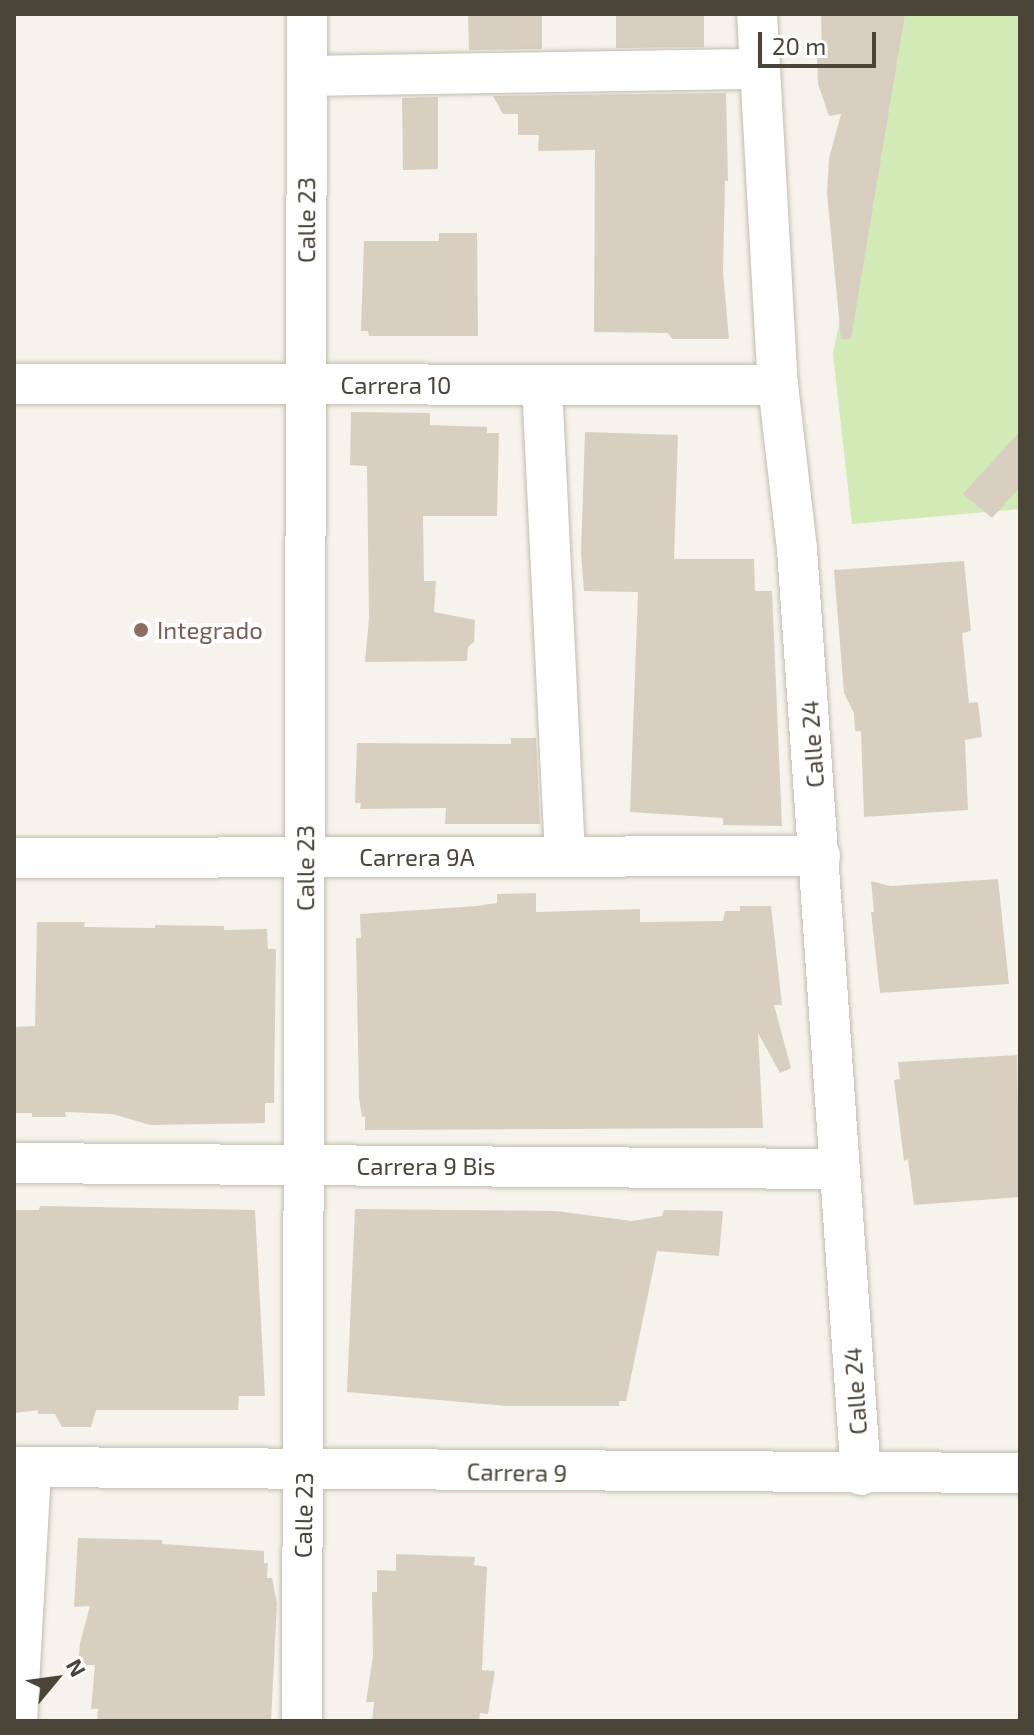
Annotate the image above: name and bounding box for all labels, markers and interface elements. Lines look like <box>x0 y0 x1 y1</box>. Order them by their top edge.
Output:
scale bar <box>762 16 880 66</box>
text: 20 m <box>772 31 826 60</box>
street label: Calle 23 <box>292 177 320 263</box>
street label: Carrera 10 <box>341 371 451 399</box>
place label: Integrado <box>157 616 263 644</box>
marker: Integrado <box>132 621 150 639</box>
street label: Calle 24 <box>795 699 829 789</box>
street label: Calle 23 <box>291 825 319 911</box>
street label: Carrera 9A <box>359 843 475 871</box>
street label: Carrera 9 Bis <box>357 1152 495 1180</box>
street label: Calle 24 <box>838 1346 872 1436</box>
street label: Carrera 9 <box>466 1457 568 1487</box>
street label: Calle 23 <box>288 1472 318 1558</box>
north arrow <box>16 1639 96 1719</box>
text: N <box>62 1654 92 1681</box>

